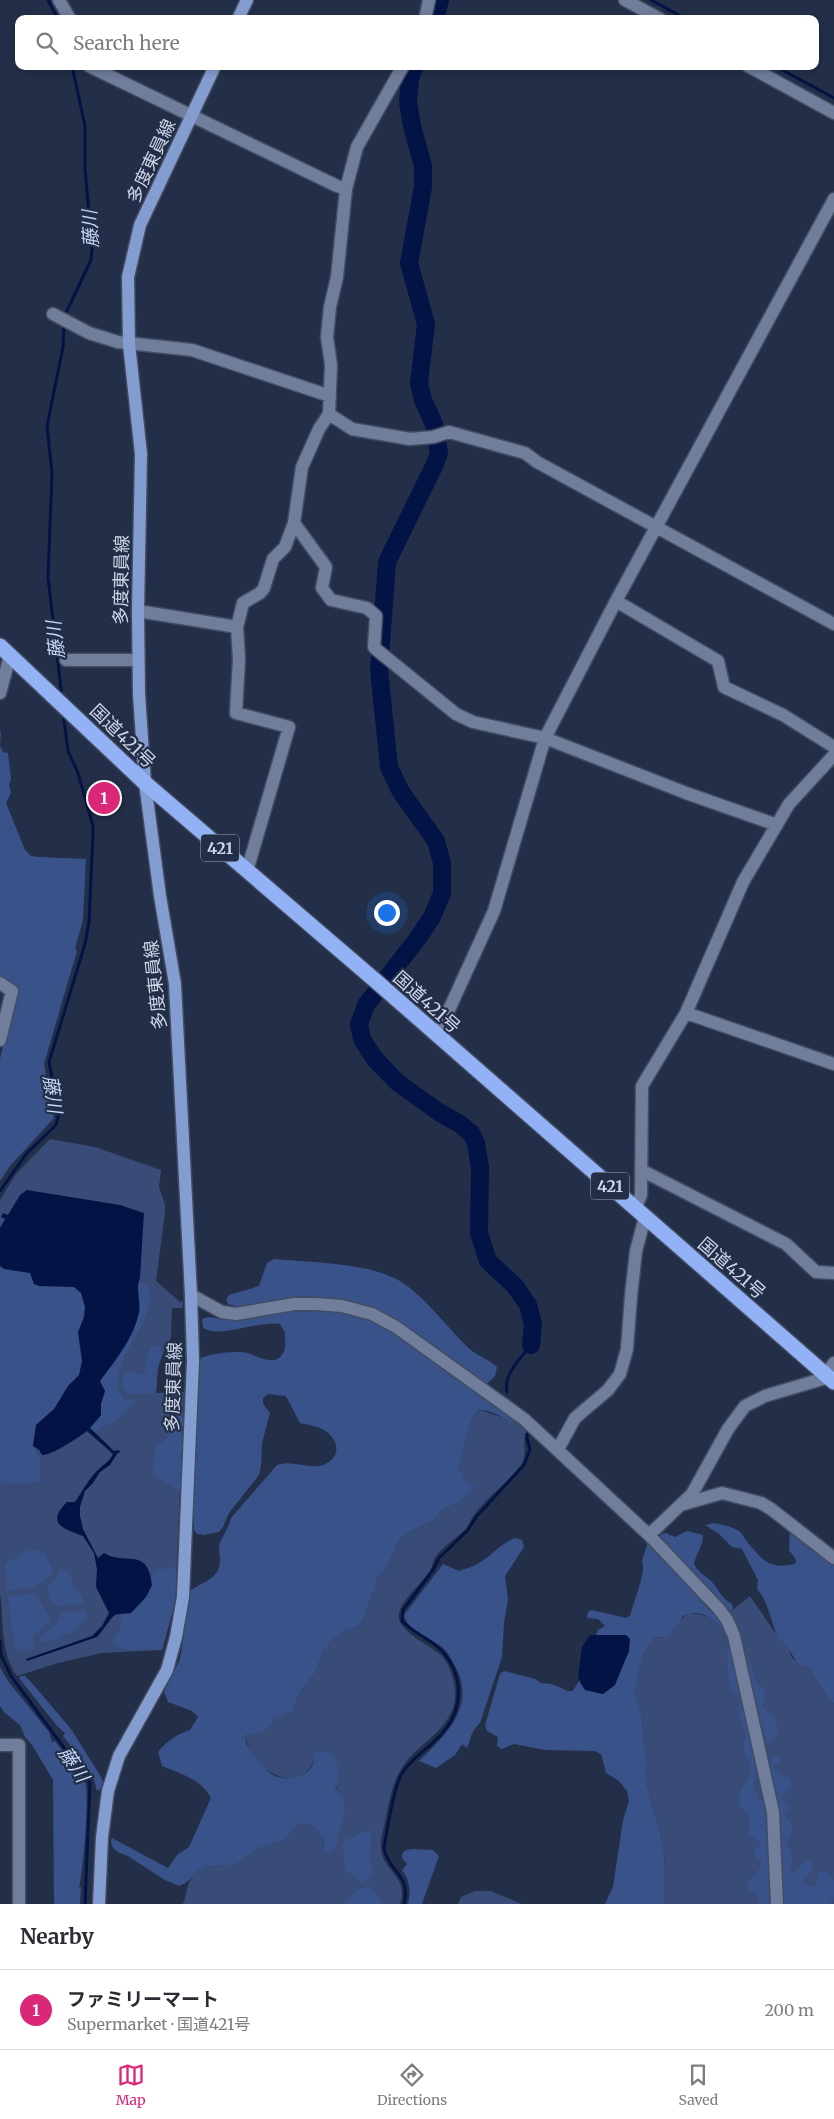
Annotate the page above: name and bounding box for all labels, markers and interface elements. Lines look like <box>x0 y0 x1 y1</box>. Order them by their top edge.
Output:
search box <box>15 15 819 70</box>
icon: search <box>33 29 61 57</box>
text: Search here <box>73 31 180 55</box>
street label: 多度東員線 <box>122 115 180 207</box>
water label: 藤川 <box>77 207 103 249</box>
street label: 多度東員線 <box>109 535 133 625</box>
water label: 藤川 <box>41 618 69 660</box>
street label: 国道421号 <box>85 699 161 773</box>
pin: 1 <box>88 779 120 817</box>
road number: 421 <box>201 834 239 861</box>
your location <box>374 900 400 926</box>
street label: 多度東員線 <box>139 939 171 1031</box>
street label: 国道421号 <box>389 966 465 1038</box>
water label: 藤川 <box>38 1074 68 1116</box>
road number: 421 <box>591 1172 629 1200</box>
street label: 国道421号 <box>693 1232 771 1304</box>
street label: 多度東員線 <box>160 1342 186 1432</box>
water label: 藤川 <box>53 1742 96 1788</box>
text: Nearby <box>20 1923 94 1950</box>
text: ファミリーマート <box>67 1987 219 2011</box>
text: 1 <box>32 2000 40 2020</box>
text: 200 m <box>764 2000 814 2020</box>
text: Supermarket · 国道421号 <box>67 2014 250 2034</box>
tab: Map <box>116 2061 146 2109</box>
tab: Directions <box>377 2061 447 2109</box>
tab: Saved <box>679 2061 718 2109</box>

